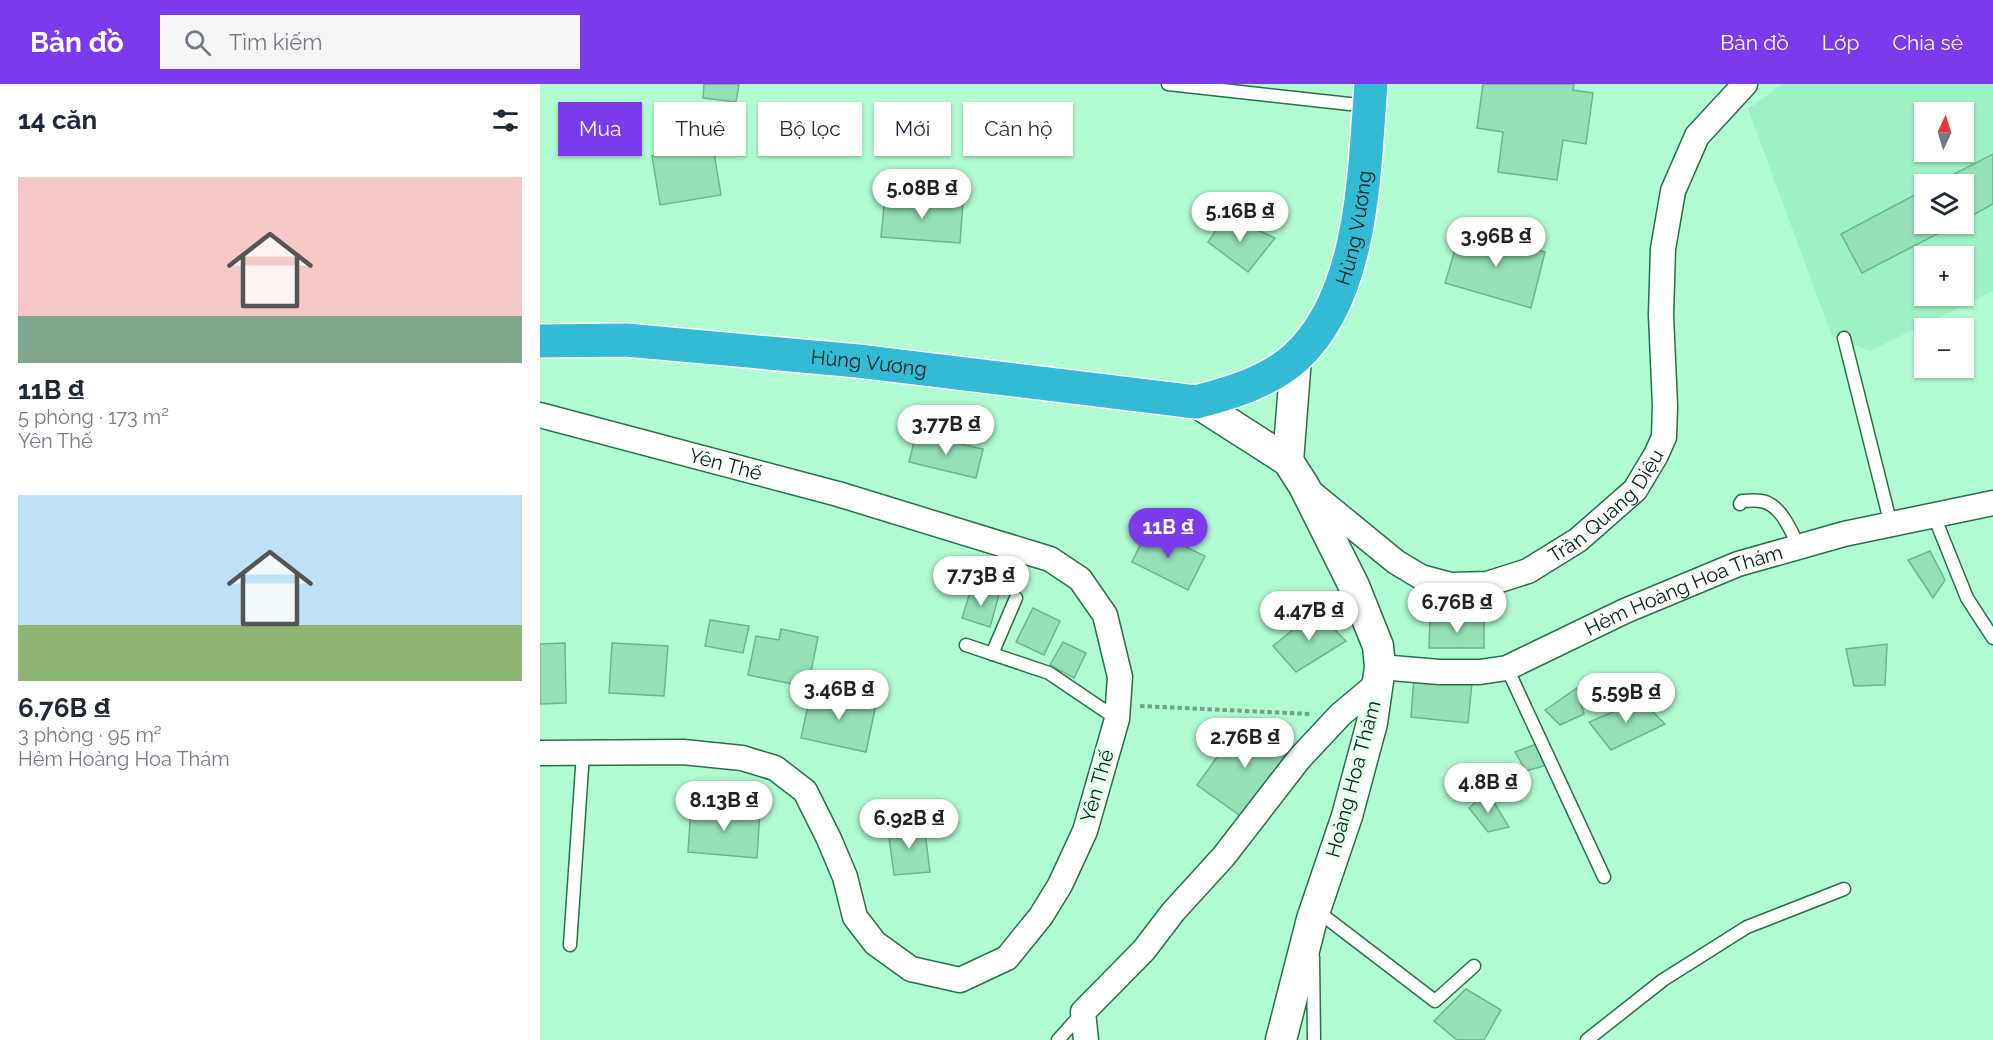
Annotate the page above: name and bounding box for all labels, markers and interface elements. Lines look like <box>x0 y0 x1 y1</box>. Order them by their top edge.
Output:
search box <box>160 15 580 69</box>
text: Bản đồ <box>30 26 124 59</box>
icon: search <box>181 26 214 59</box>
text: Tìm kiếm <box>229 29 322 55</box>
text: Bản đồ <box>1720 30 1789 55</box>
text: Lớp <box>1822 30 1860 55</box>
text: Chia sẻ <box>1893 30 1963 55</box>
chip: Mua <box>558 102 642 156</box>
chip: Thuê <box>654 102 746 156</box>
chip: Bộ lọc <box>758 102 862 156</box>
chip: Mới <box>874 102 951 156</box>
chip: Căn hộ <box>963 102 1073 156</box>
north arrow <box>1914 102 1974 162</box>
map controls <box>1914 102 1974 378</box>
icon: filters <box>489 104 522 137</box>
text: 14 căn <box>18 105 97 135</box>
pin: 5.08B ₫ <box>867 169 977 220</box>
street label: Hùng Vương <box>1330 169 1376 288</box>
button: layers <box>1914 174 1974 234</box>
text: 5.08B ₫ <box>886 176 958 200</box>
pin: 5.16B ₫ <box>1185 192 1295 243</box>
text: 5.16B ₫ <box>1206 199 1274 223</box>
icon: home <box>216 216 324 324</box>
pin: 3.96B ₫ <box>1441 217 1551 268</box>
text: 3.96B ₫ <box>1461 224 1531 248</box>
button: + <box>1914 246 1974 306</box>
button: − <box>1914 318 1974 378</box>
street label: Hùng Vương <box>810 345 928 381</box>
text: 11B ₫ <box>18 375 84 405</box>
text: 5 phòng · 173 m² <box>18 405 169 429</box>
pin: 3.77B ₫ <box>891 405 1001 456</box>
text: 3.77B ₫ <box>911 412 981 436</box>
text: Yên Thế <box>18 429 93 453</box>
street label: Yên Thế <box>686 443 765 485</box>
street label: Trần Quang Diệu <box>1544 445 1669 568</box>
pin: 11B ₫ <box>1126 508 1210 559</box>
text: 11B ₫ <box>1142 515 1194 539</box>
icon: home <box>216 534 324 642</box>
street label: Hẻm Hoàng Hoa Thám <box>1581 540 1785 641</box>
pin: 7.73B ₫ <box>926 556 1036 607</box>
text: 7.73B ₫ <box>947 563 1015 587</box>
pin: 6.76B ₫ <box>1402 583 1512 634</box>
text: 6.76B ₫ <box>1422 590 1492 614</box>
pin: 4.47B ₫ <box>1254 591 1364 642</box>
text: 4.47B ₫ <box>1274 598 1344 622</box>
pin: 3.46B ₫ <box>784 670 894 721</box>
pin: 5.59B ₫ <box>1571 673 1681 724</box>
text: 3.46B ₫ <box>804 677 874 701</box>
text: 5.59B ₫ <box>1591 680 1661 704</box>
text: 6.76B ₫ <box>18 693 110 723</box>
street label: Hoàng Hoa Thám <box>1321 698 1385 860</box>
pin: 2.76B ₫ <box>1190 718 1300 769</box>
text: 3 phòng · 95 m² <box>18 723 162 747</box>
text: 2.76B ₫ <box>1210 725 1280 749</box>
text: Hẻm Hoàng Hoa Thám <box>18 747 230 771</box>
street label: Yên Thế <box>1075 747 1119 825</box>
pin: 4.8B ₫ <box>1439 763 1537 814</box>
text: 4.8B ₫ <box>1458 770 1518 794</box>
pin: 8.13B ₫ <box>669 781 779 832</box>
text: 8.13B ₫ <box>690 788 758 812</box>
pin: 6.92B ₫ <box>854 799 964 850</box>
text: 6.92B ₫ <box>874 806 945 830</box>

